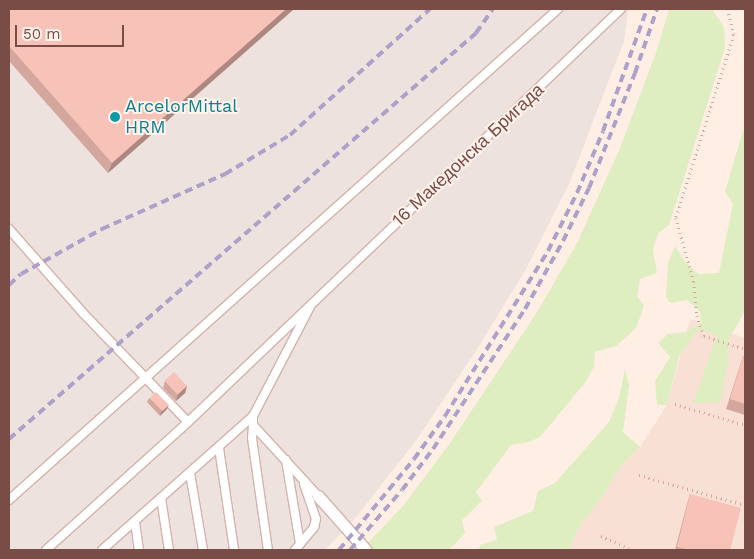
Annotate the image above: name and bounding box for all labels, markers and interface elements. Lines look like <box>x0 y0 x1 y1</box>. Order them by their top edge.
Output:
scale bar <box>18 15 126 47</box>
text: 50 m <box>23 25 60 43</box>
street label: 16 Македонска Бригада <box>388 79 548 231</box>
place label: ArcelorMittal HRM <box>125 96 238 138</box>
marker: ArcelorMittal HRM <box>109 111 121 123</box>

